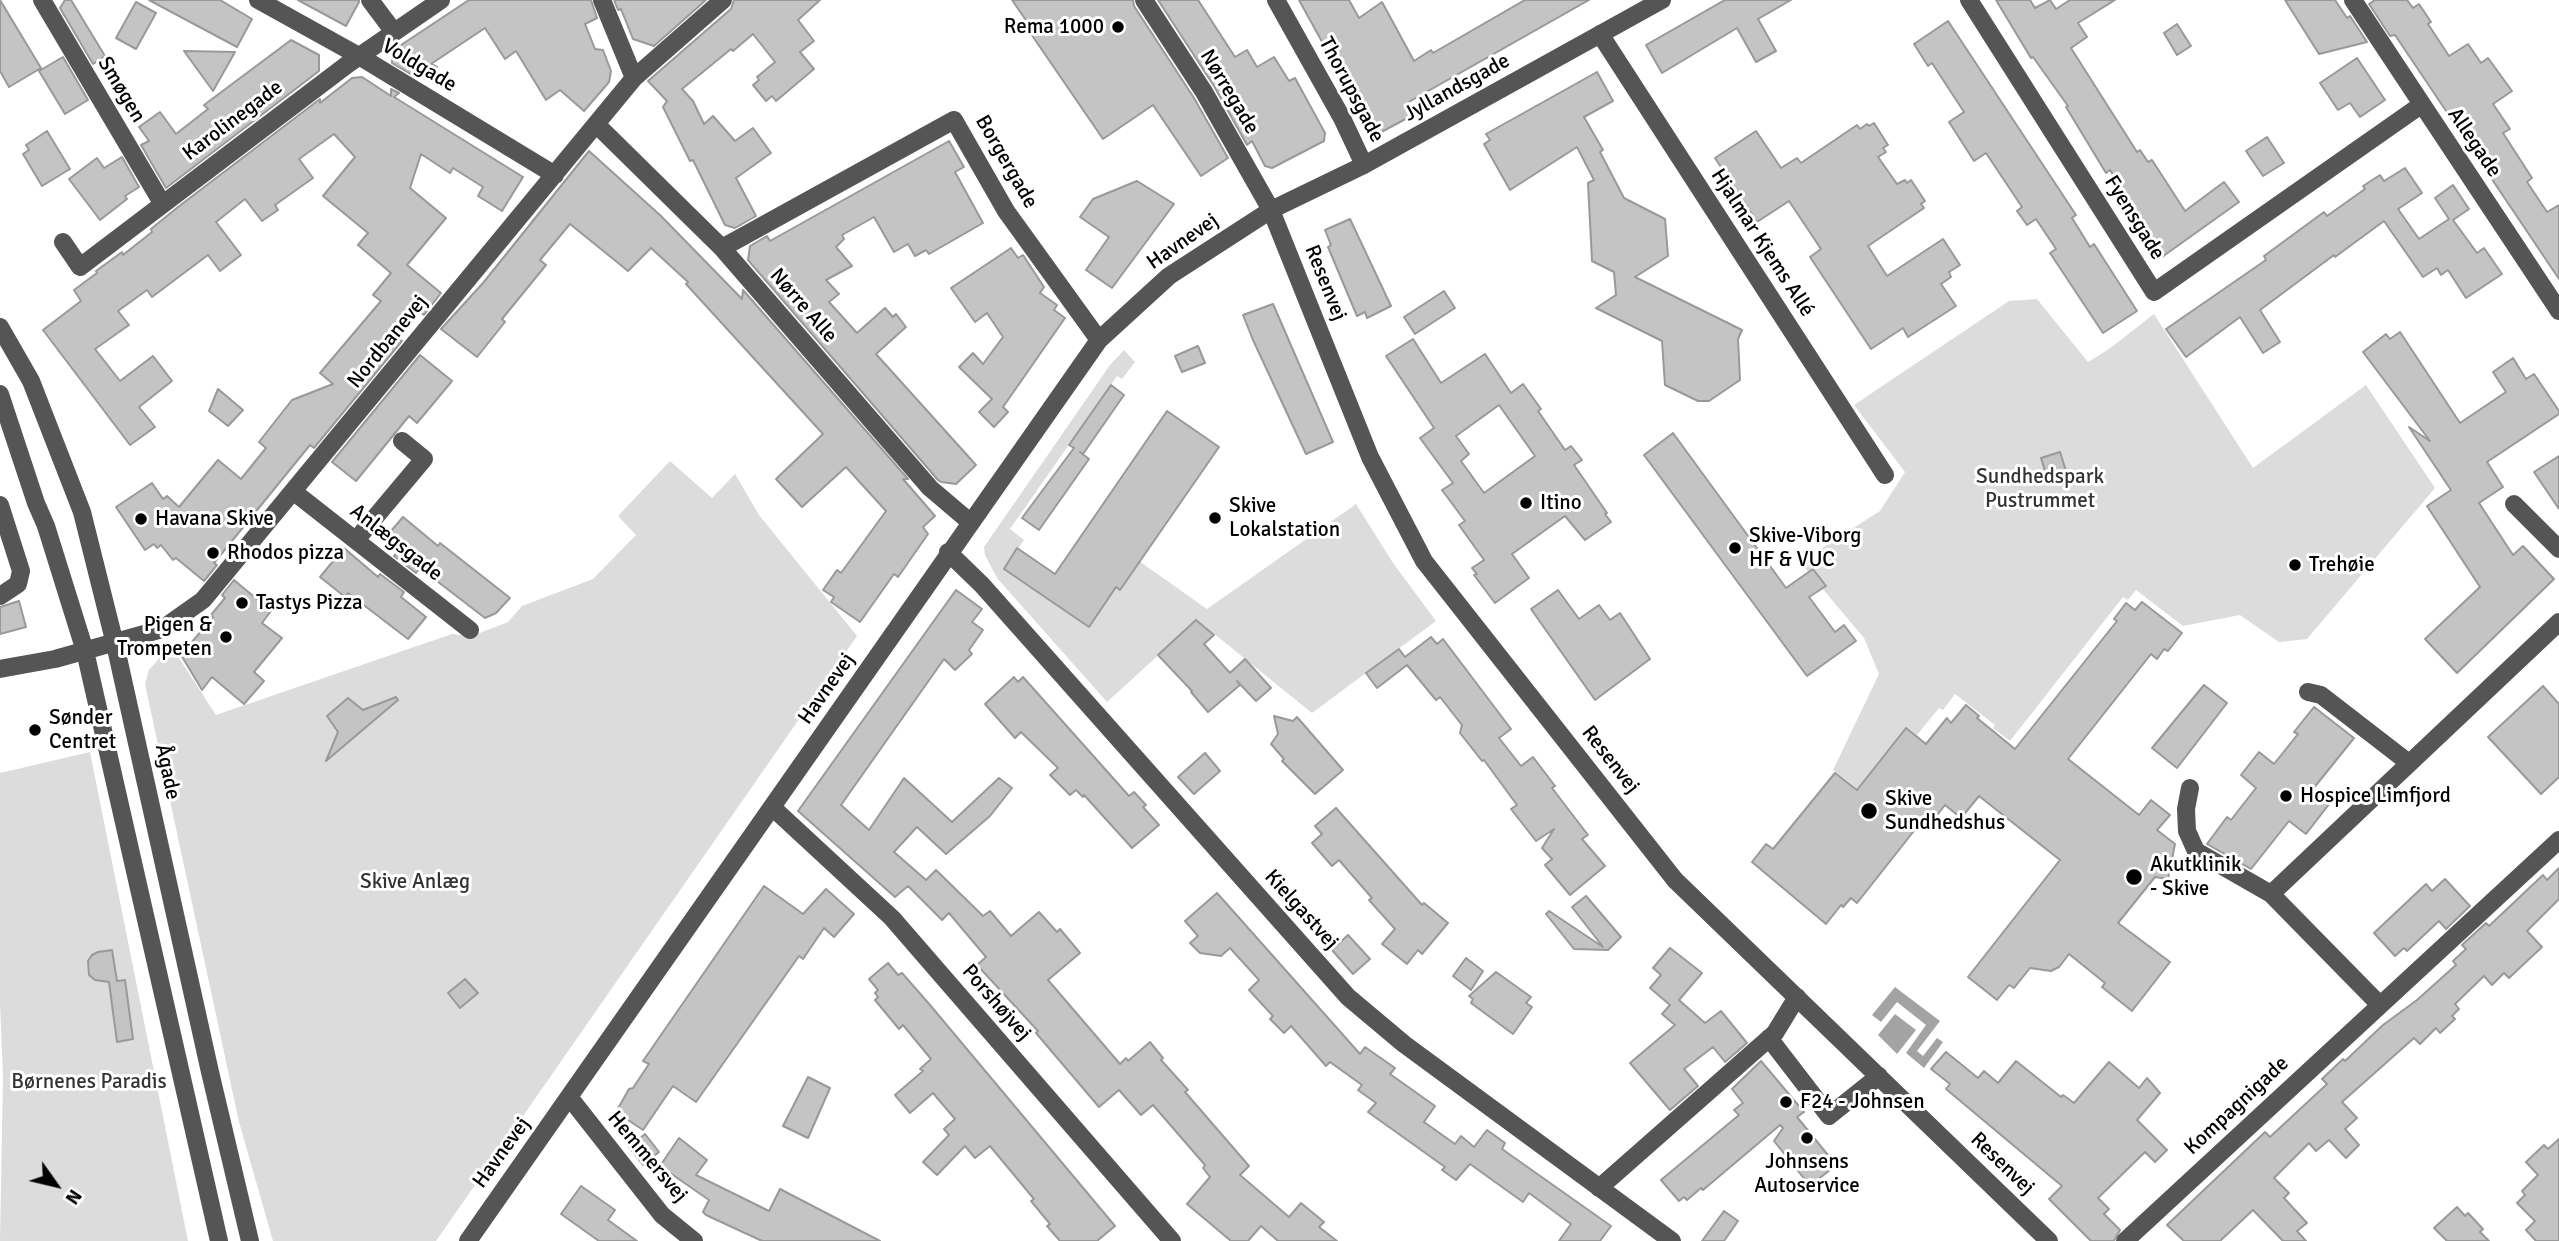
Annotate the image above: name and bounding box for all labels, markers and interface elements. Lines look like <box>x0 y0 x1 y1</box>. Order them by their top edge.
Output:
place label: Rema 1000 <box>1004 14 1104 40</box>
marker: Rema 1000 <box>1110 19 1126 35</box>
street label: Thorupsgade <box>1313 33 1389 147</box>
street label: Voldgade <box>377 34 461 98</box>
street label: Nørregade <box>1194 45 1264 139</box>
street label: Jyllandsgade <box>1400 49 1514 127</box>
street label: Smøgen <box>92 52 150 128</box>
street label: Karolinegade <box>178 75 288 167</box>
street label: Allegade <box>2442 103 2506 183</box>
street label: Borgergade <box>969 111 1043 213</box>
street label: Hjalmar Kjems Allé <box>1705 164 1819 322</box>
street label: Fyensgade <box>2098 171 2170 265</box>
street label: Havnevej <box>1142 208 1224 276</box>
street label: Resenvej <box>1298 242 1352 324</box>
street label: Nørre Alle <box>764 264 842 348</box>
street label: Nordbanevej <box>343 290 433 394</box>
park label: Sundhedspark Pustrummet <box>1976 464 2104 514</box>
place label: Itino <box>1540 490 1582 516</box>
place label: Skive Lokalstation <box>1229 493 1340 543</box>
marker: Itino <box>1518 495 1534 511</box>
street label: Anlægsgade <box>345 499 447 587</box>
place label: Havana Skive <box>155 506 274 532</box>
marker: Skive Lokalstation <box>1207 510 1223 526</box>
marker: Havana Skive <box>133 511 149 527</box>
place label: Skive-Viborg HF & VUC <box>1749 523 1861 573</box>
place label: Rhodos pizza <box>227 540 344 566</box>
marker: Skive-Viborg HF & VUC <box>1727 540 1743 556</box>
marker: Rhodos pizza <box>205 545 221 561</box>
place label: Trehøie <box>2309 552 2375 578</box>
marker: Trehøie <box>2287 557 2303 573</box>
place label: Tastys Pizza <box>256 590 363 616</box>
marker: Tastys Pizza <box>234 595 250 611</box>
place label: Pigen & Trompeten <box>117 612 212 662</box>
marker: Pigen & Trompeten <box>218 629 234 645</box>
street label: Havnevej <box>793 648 861 730</box>
place label: Sønder Centret <box>49 705 116 755</box>
street label: Resenvej <box>1576 721 1644 799</box>
marker: Sønder Centret <box>27 722 43 738</box>
street label: Ågade <box>149 742 185 802</box>
place label: Hospice Limfjord <box>2300 783 2451 809</box>
place label: Skive Sundhedshus <box>1885 786 2005 836</box>
marker: Hospice Limfjord <box>2278 788 2294 804</box>
marker: Skive Sundhedshus <box>1859 801 1879 821</box>
place label: Akutklinik - Skive <box>2150 852 2242 902</box>
street label: Kielgastvej <box>1259 865 1343 955</box>
marker: Akutklinik - Skive <box>2124 867 2144 887</box>
park label: Skive Anlæg <box>360 869 470 895</box>
street label: Porshøjvej <box>956 960 1036 1046</box>
street label: Kompagnigade <box>2180 1051 2294 1161</box>
park label: Børnenes Paradis <box>11 1069 167 1095</box>
place label: F24 - Johnsen <box>1800 1089 1925 1115</box>
marker: F24 - Johnsen <box>1778 1094 1794 1110</box>
street label: Hemmersvej <box>602 1106 692 1208</box>
street label: Havnevej <box>468 1113 536 1193</box>
street label: Resenvej <box>1965 1127 2039 1201</box>
marker: Johnsens Autoservice <box>1799 1130 1815 1146</box>
place label: Johnsens Autoservice <box>1754 1149 1860 1199</box>
north arrow <box>21 1150 91 1220</box>
text: N <box>60 1185 87 1209</box>

